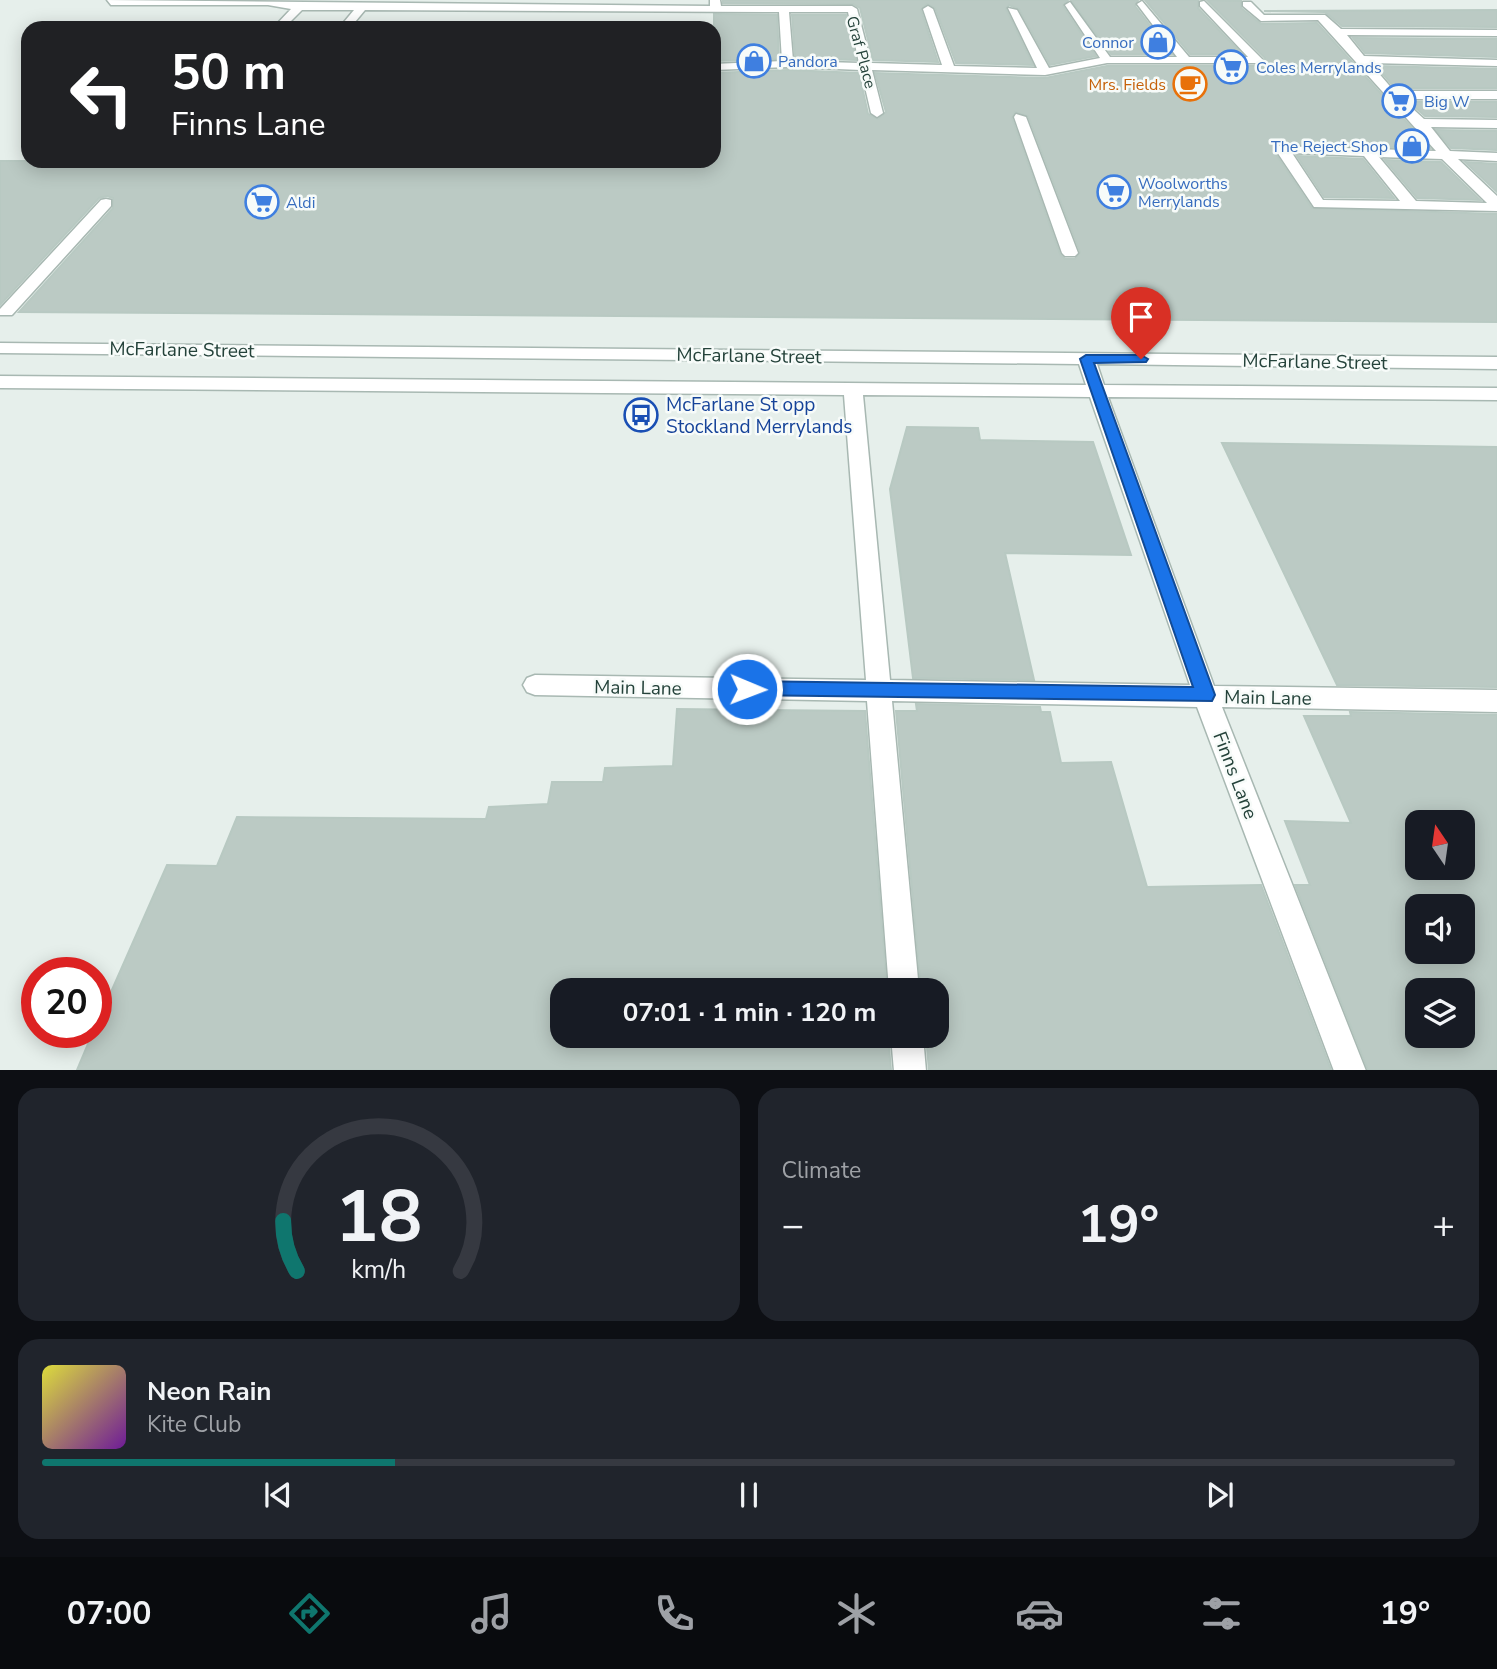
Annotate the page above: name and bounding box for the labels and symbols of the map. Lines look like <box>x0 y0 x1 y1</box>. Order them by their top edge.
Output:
street label: Graf Place <box>841 14 881 91</box>
shop icon: Connor <box>1139 23 1177 61</box>
place label: Connor <box>1082 32 1134 54</box>
shop icon: Pandora <box>735 42 773 80</box>
supermarket icon: Coles Merrylands <box>1212 48 1250 86</box>
place label: Pandora <box>778 51 838 73</box>
place label: Coles Merrylands <box>1256 57 1382 79</box>
cafe icon: Mrs. Fields <box>1171 65 1209 103</box>
place label: Mrs. Fields <box>1089 74 1166 96</box>
supermarket icon: Big W <box>1380 82 1418 120</box>
place label: Big W <box>1424 91 1470 113</box>
shop icon: The Reject Shop <box>1393 127 1431 165</box>
place label: The Reject Shop <box>1271 136 1388 158</box>
supermarket icon: Woolworths Merrylands <box>1095 173 1133 211</box>
place label: Woolworths Merrylands <box>1138 173 1228 213</box>
supermarket icon: Aldi <box>243 183 281 221</box>
place label: Aldi <box>286 192 315 214</box>
pin <box>1111 287 1171 359</box>
street label: McFarlane Street <box>109 336 255 364</box>
street label: McFarlane Street <box>676 342 822 370</box>
street label: McFarlane Street <box>1242 348 1388 376</box>
place label: McFarlane St opp Stockland Merrylands <box>666 392 853 440</box>
bus stop icon: McFarlane St opp Stockland Merrylands <box>622 396 660 434</box>
position arrow <box>710 652 784 726</box>
street label: Main Lane <box>594 674 682 702</box>
street label: Main Lane <box>1224 684 1312 712</box>
street label: Finns Lane <box>1206 728 1264 823</box>
north arrow <box>1405 810 1475 880</box>
speed limit sign: 20 <box>21 957 112 1048</box>

